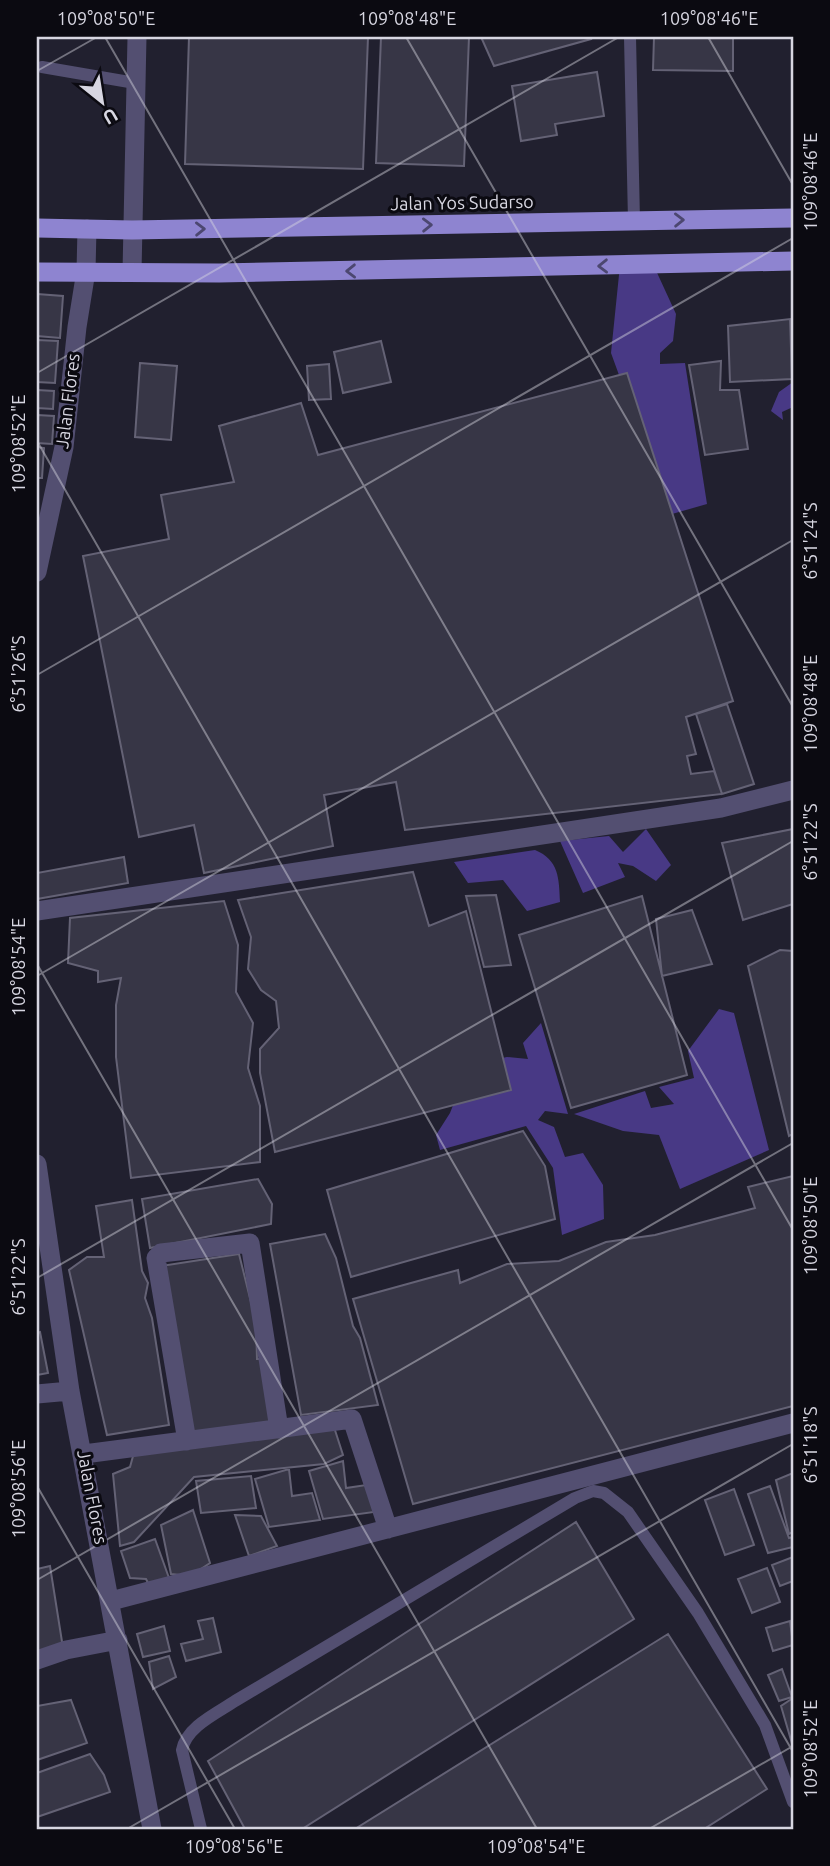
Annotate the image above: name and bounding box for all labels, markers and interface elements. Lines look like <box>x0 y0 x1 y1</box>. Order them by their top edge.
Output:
text: 109°08'50"E <box>57 8 155 28</box>
text: 109°08'48"E <box>358 8 456 28</box>
text: 109°08'46"E <box>660 8 758 28</box>
north arrow <box>66 66 136 136</box>
text: U <box>99 104 122 130</box>
text: 109°08'46"E <box>800 133 820 231</box>
street label: Jalan Yos Sudarso <box>390 191 534 213</box>
one-way arrow <box>675 212 685 228</box>
one-way arrow <box>422 217 433 232</box>
one-way arrow <box>195 221 206 237</box>
one-way arrow <box>597 258 608 273</box>
one-way arrow <box>345 263 356 278</box>
street label: Jalan Flores <box>51 352 83 450</box>
text: 109°08'52"E <box>8 395 28 493</box>
text: 6°51'24"S <box>800 502 820 580</box>
text: 6°51'26"S <box>8 635 28 713</box>
text: 109°08'48"E <box>800 655 820 753</box>
text: 6°51'22"S <box>800 803 820 881</box>
text: 109°08'54"E <box>8 918 28 1016</box>
text: 109°08'50"E <box>800 1177 820 1275</box>
text: 6°51'22"S <box>8 1238 28 1316</box>
text: 6°51'18"S <box>800 1406 820 1484</box>
text: 109°08'56"E <box>8 1440 28 1538</box>
street label: Jalan Flores <box>74 1448 112 1546</box>
text: 109°08'52"E <box>800 1700 820 1798</box>
text: 109°08'56"E <box>185 1836 283 1856</box>
text: 109°08'54"E <box>487 1836 585 1856</box>

